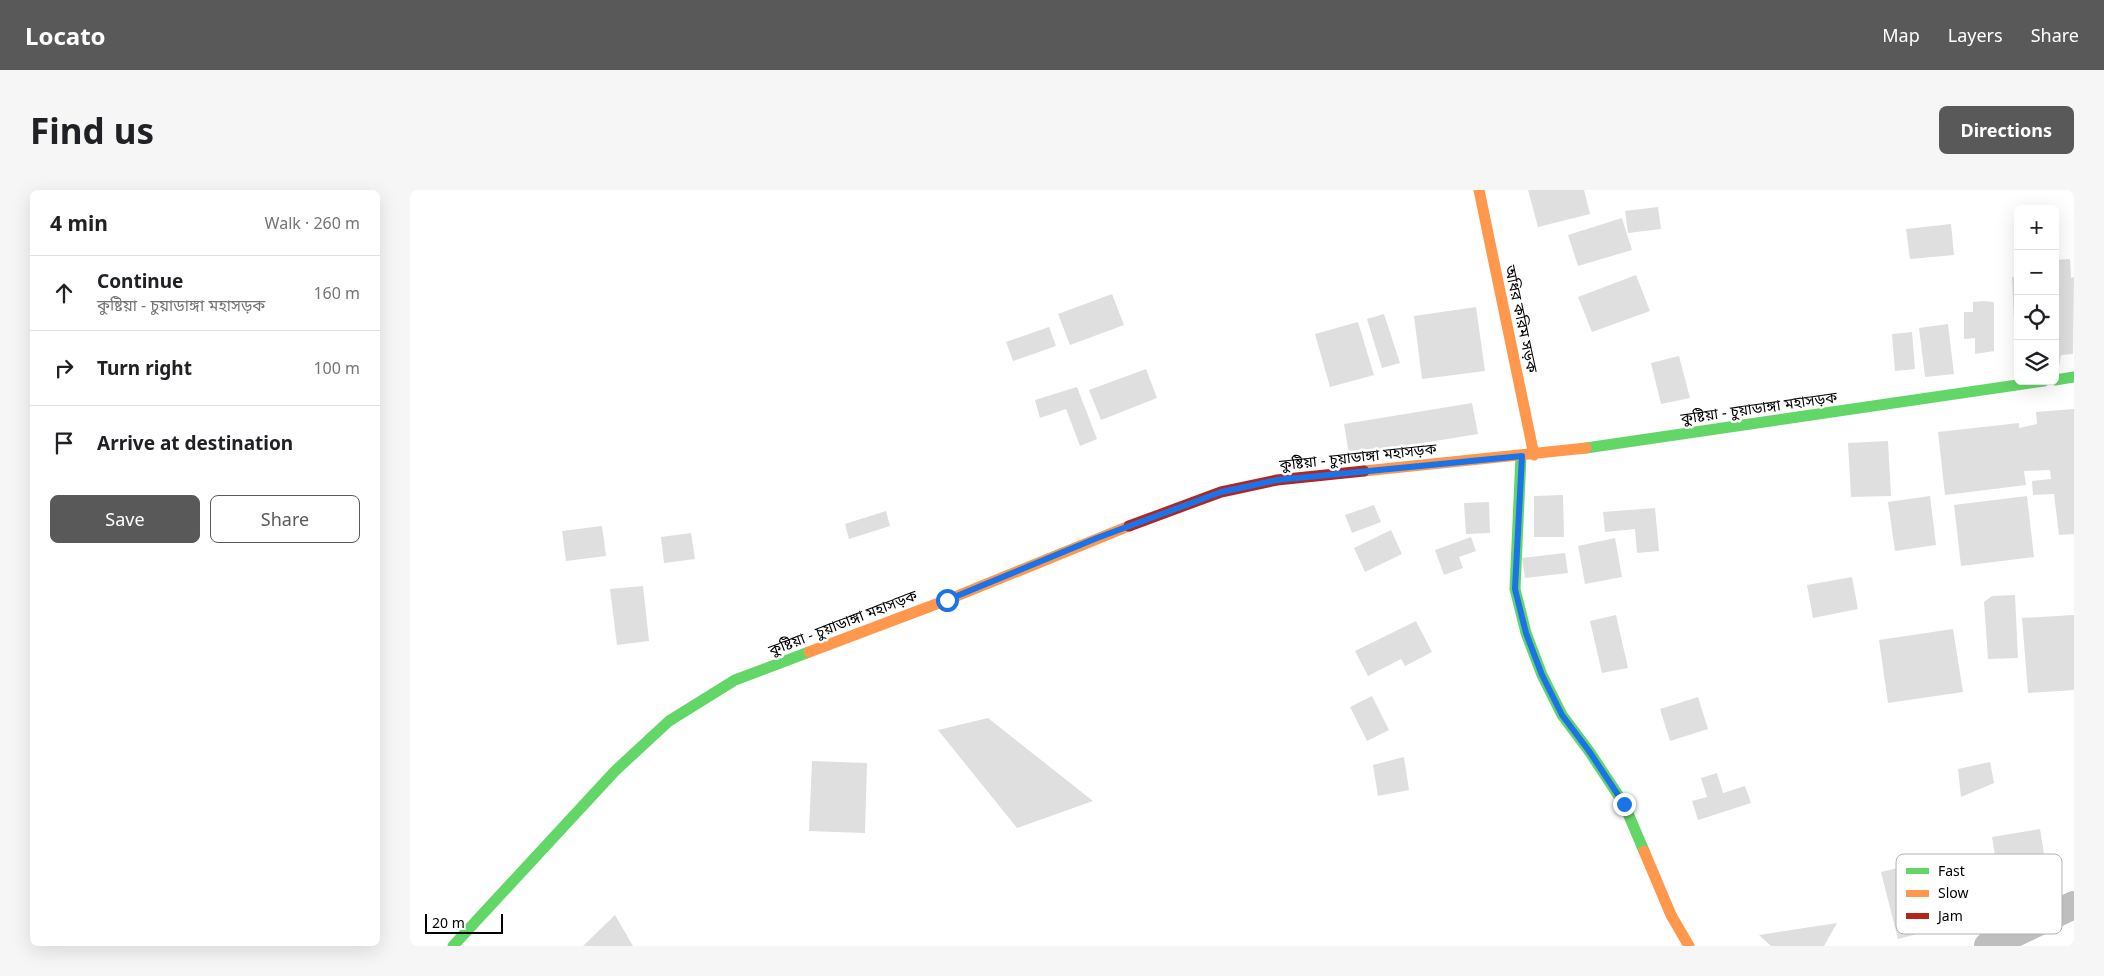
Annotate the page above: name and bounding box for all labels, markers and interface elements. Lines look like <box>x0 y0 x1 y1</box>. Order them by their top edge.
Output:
text: Locato <box>25 19 106 52</box>
text: Map <box>1882 23 1920 47</box>
text: Layers <box>1948 23 2003 47</box>
text: Share <box>2031 23 2079 47</box>
button: Directions <box>1939 106 2074 154</box>
text: Find us <box>30 107 154 154</box>
map controls <box>2014 205 2059 385</box>
button: + <box>2014 205 2059 250</box>
text: 4 min <box>50 209 108 237</box>
text: Walk · 260 m <box>265 212 360 234</box>
button: − <box>2014 250 2059 295</box>
street label: অধির করিম সড়ক <box>1501 262 1543 375</box>
text: Continue <box>97 268 183 294</box>
icon: ahead <box>50 279 78 307</box>
text: 160 m <box>313 282 360 304</box>
text: কুষ্টিয়া - চুয়াডাঙ্গা মহাসড়ক <box>97 294 265 316</box>
button: locate <box>2014 295 2059 340</box>
button: layers <box>2014 340 2059 385</box>
icon: right <box>50 354 78 382</box>
text: Turn right <box>97 355 192 381</box>
text: 100 m <box>313 357 360 379</box>
street label: কুষ্টিয়া - চুয়াডাঙ্গা মহাসড়ক <box>1678 386 1839 429</box>
icon: arrive <box>50 429 78 457</box>
text: Arrive at destination <box>97 430 293 456</box>
street label: কুষ্টিয়া - চুয়াডাঙ্গা মহাসড়ক <box>1277 438 1438 475</box>
button: Save <box>50 495 200 543</box>
button: Share <box>210 495 360 543</box>
street label: কুষ্টিয়া - চুয়াডাঙ্গা মহাসড়ক <box>764 584 921 661</box>
route start <box>936 589 959 612</box>
route end <box>1613 793 1636 816</box>
legend <box>1896 854 2062 934</box>
text: Fast <box>1938 861 1965 880</box>
text: Slow <box>1938 883 1969 902</box>
text: Jam <box>1936 906 1963 925</box>
scale bar <box>425 911 502 934</box>
text: 20 m <box>432 913 465 932</box>

